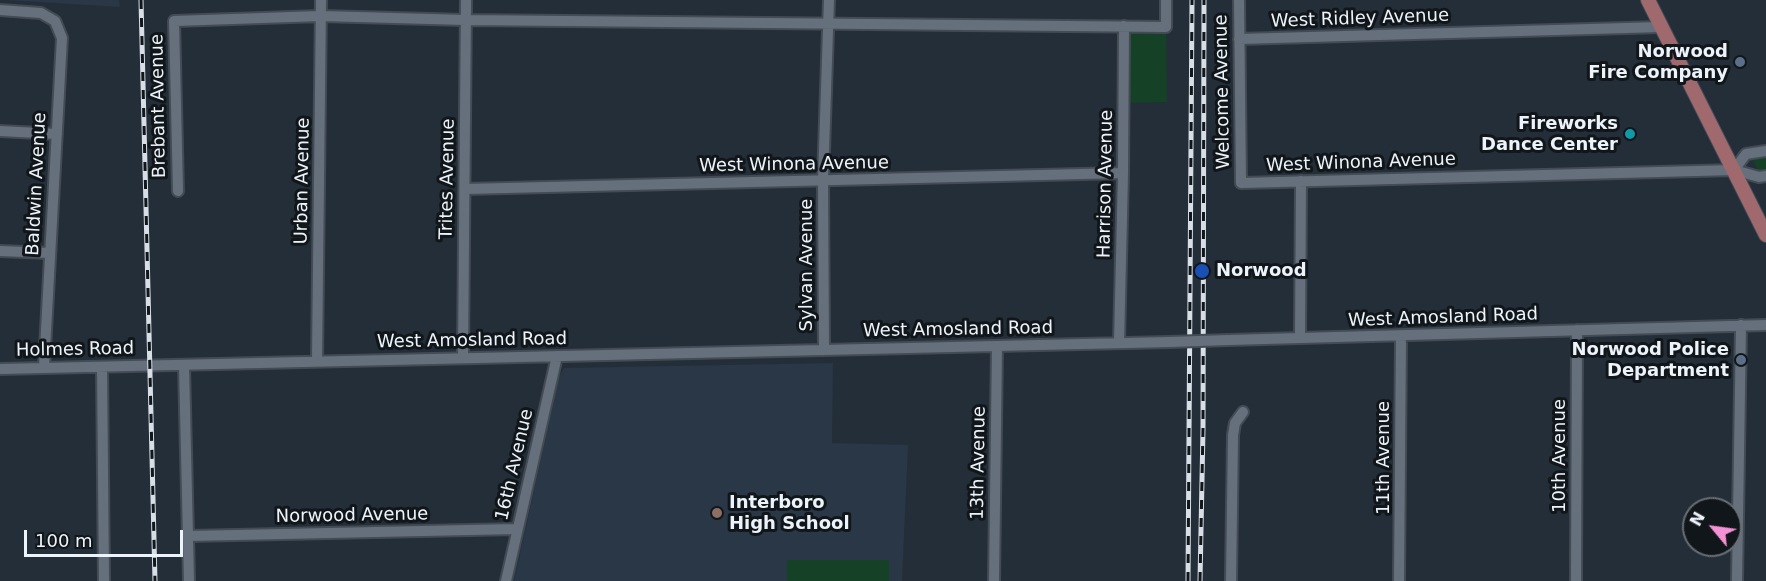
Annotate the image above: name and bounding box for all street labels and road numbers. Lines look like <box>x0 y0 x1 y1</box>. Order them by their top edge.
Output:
street label: West Ridley Avenue <box>1271 5 1449 33</box>
street label: Welcome Avenue <box>1211 14 1235 170</box>
street label: Brebant Avenue <box>147 34 171 178</box>
street label: Harrison Avenue <box>1094 110 1118 258</box>
street label: Baldwin Avenue <box>22 112 52 256</box>
street label: Urban Avenue <box>291 117 315 245</box>
street label: Trites Avenue <box>436 118 460 240</box>
street label: West Winona Avenue <box>1266 149 1456 177</box>
street label: West Winona Avenue <box>699 153 889 177</box>
street label: Sylvan Avenue <box>796 199 818 331</box>
street label: West Amosland Road <box>1348 304 1538 332</box>
street label: West Amosland Road <box>863 318 1053 342</box>
street label: West Amosland Road <box>377 329 567 353</box>
street label: Holmes Road <box>16 338 134 362</box>
street label: 10th Avenue <box>1549 399 1571 513</box>
street label: 11th Avenue <box>1373 401 1395 515</box>
street label: 13th Avenue <box>967 406 991 520</box>
street label: 16th Avenue <box>492 407 538 523</box>
street label: Norwood Avenue <box>275 504 429 528</box>

